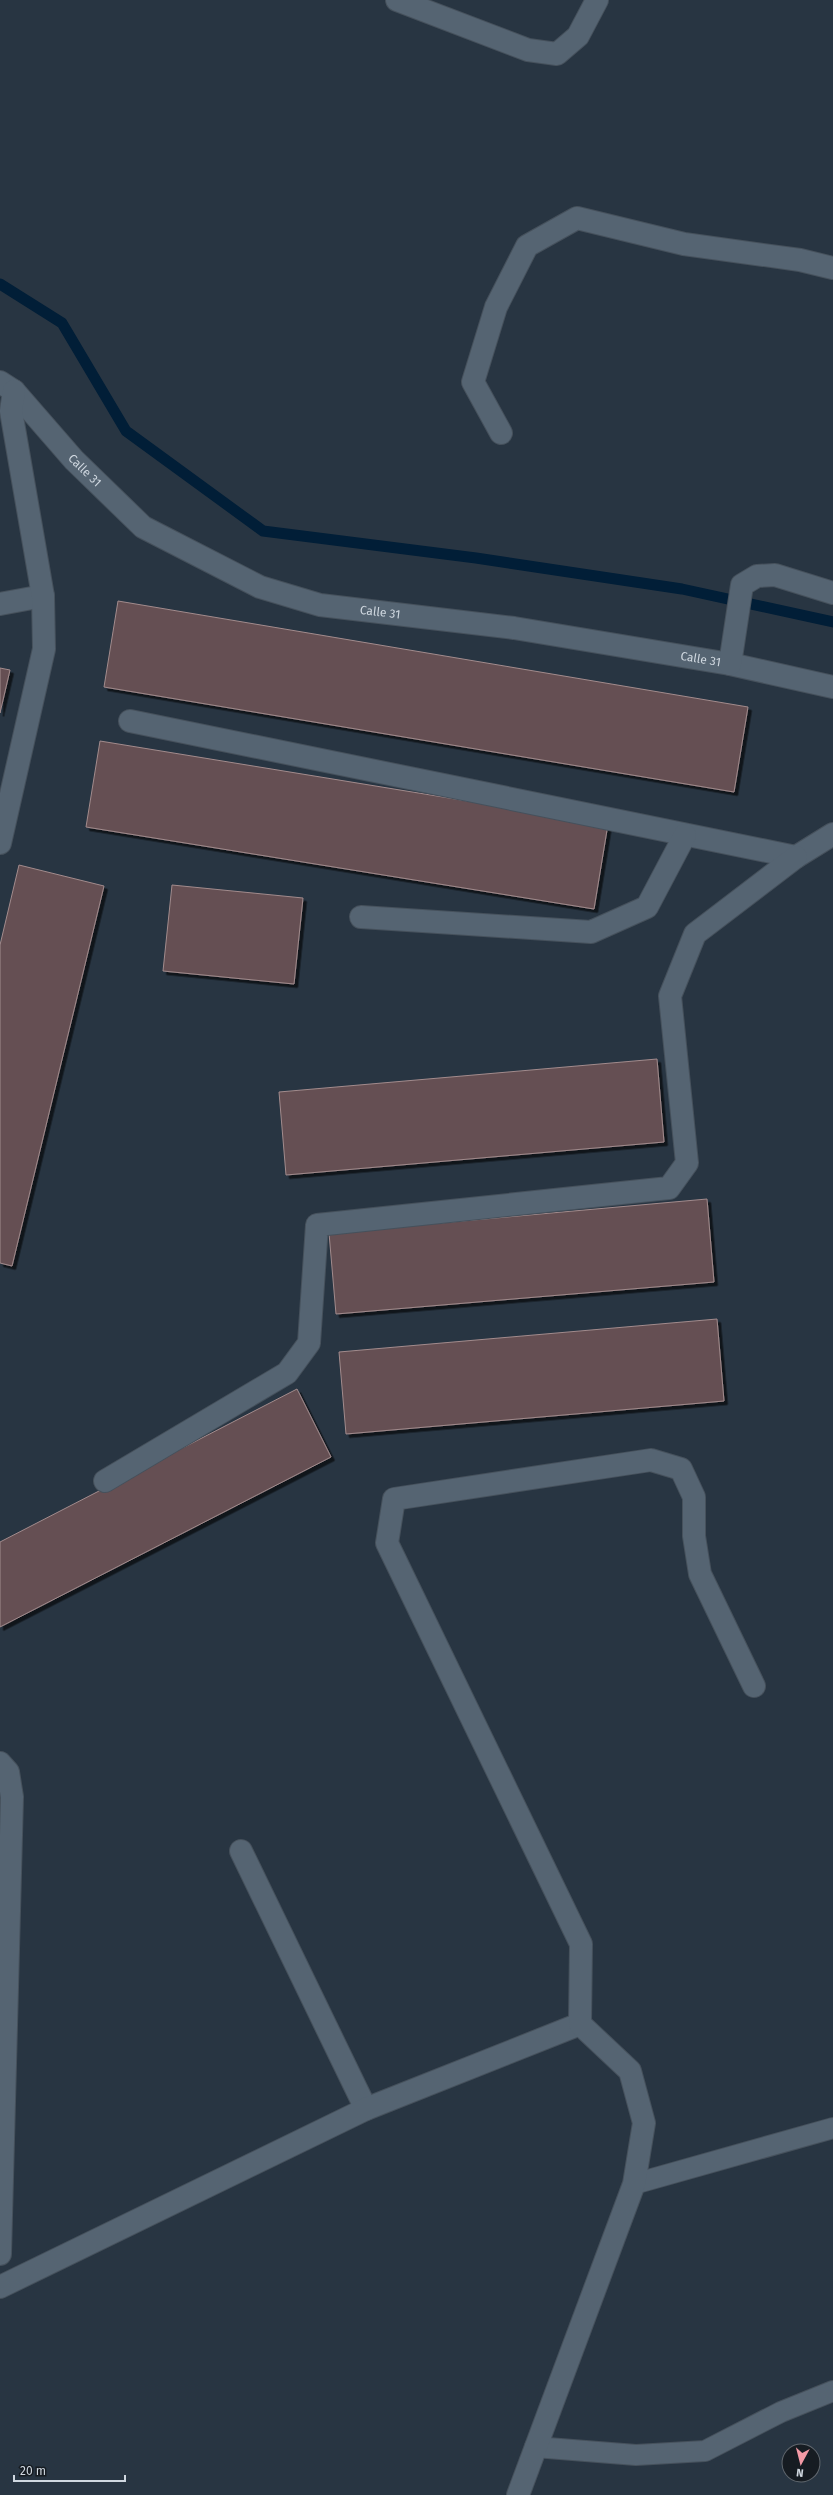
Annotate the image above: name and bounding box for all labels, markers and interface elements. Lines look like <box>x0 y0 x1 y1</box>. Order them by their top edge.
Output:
street label: Calle 31 <box>65 451 104 490</box>
street label: Calle 31 <box>359 603 401 621</box>
street label: Calle 31 <box>679 649 722 669</box>
north arrow <box>781 2443 821 2483</box>
scale bar <box>14 2457 125 2483</box>
text: 20 m <box>20 2464 46 2478</box>
text: N <box>795 2466 804 2479</box>

